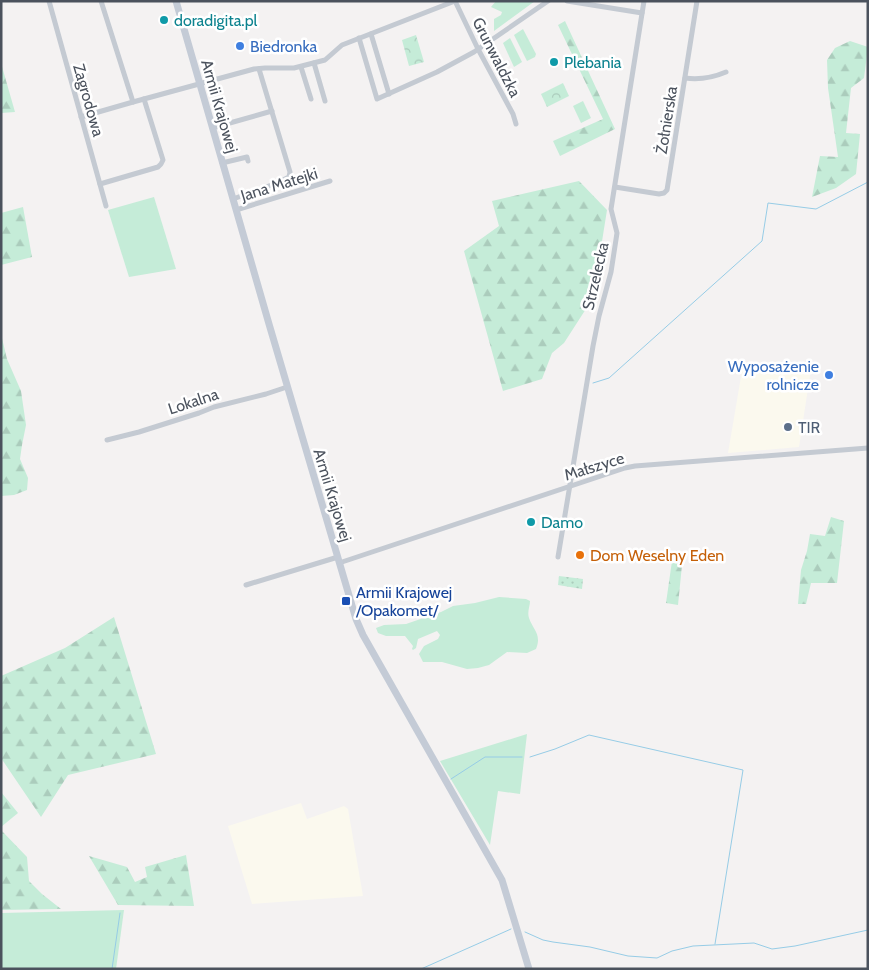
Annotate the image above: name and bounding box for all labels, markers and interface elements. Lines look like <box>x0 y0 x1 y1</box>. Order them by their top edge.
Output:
place label: doradigita.pl <box>174 11 258 30</box>
marker: doradigita.pl <box>158 14 170 26</box>
street label: Grunwaldzka <box>468 14 525 101</box>
place label: Biedronka <box>250 37 318 56</box>
marker: Biedronka <box>234 40 246 52</box>
place label: Plebania <box>564 53 622 72</box>
marker: Plebania <box>548 56 560 68</box>
street label: Armii Krajowej <box>197 57 242 155</box>
street label: Zagrodowa <box>69 62 108 139</box>
street label: Żołnierska <box>652 85 681 155</box>
street label: Jana Matejki <box>237 164 320 206</box>
street label: Strzelecka <box>578 240 613 312</box>
place label: Wyposażenie rolnicze <box>728 357 819 394</box>
marker: Wyposażenie rolnicze <box>823 369 835 381</box>
street label: Lokalna <box>166 384 221 419</box>
place label: TIR <box>798 418 821 437</box>
marker: TIR <box>782 421 794 433</box>
street label: Armii Krajowej <box>309 446 356 544</box>
street label: Małszyce <box>562 448 626 485</box>
place label: Damo <box>541 513 583 532</box>
marker: Damo <box>525 516 537 528</box>
place label: Dom Weselny Eden <box>590 546 724 565</box>
marker: Dom Weselny Eden <box>574 549 586 561</box>
place label: Armii Krajowej /Opakomet/ <box>355 583 452 620</box>
marker: Armii Krajowej /Opakomet/ <box>340 595 352 607</box>

